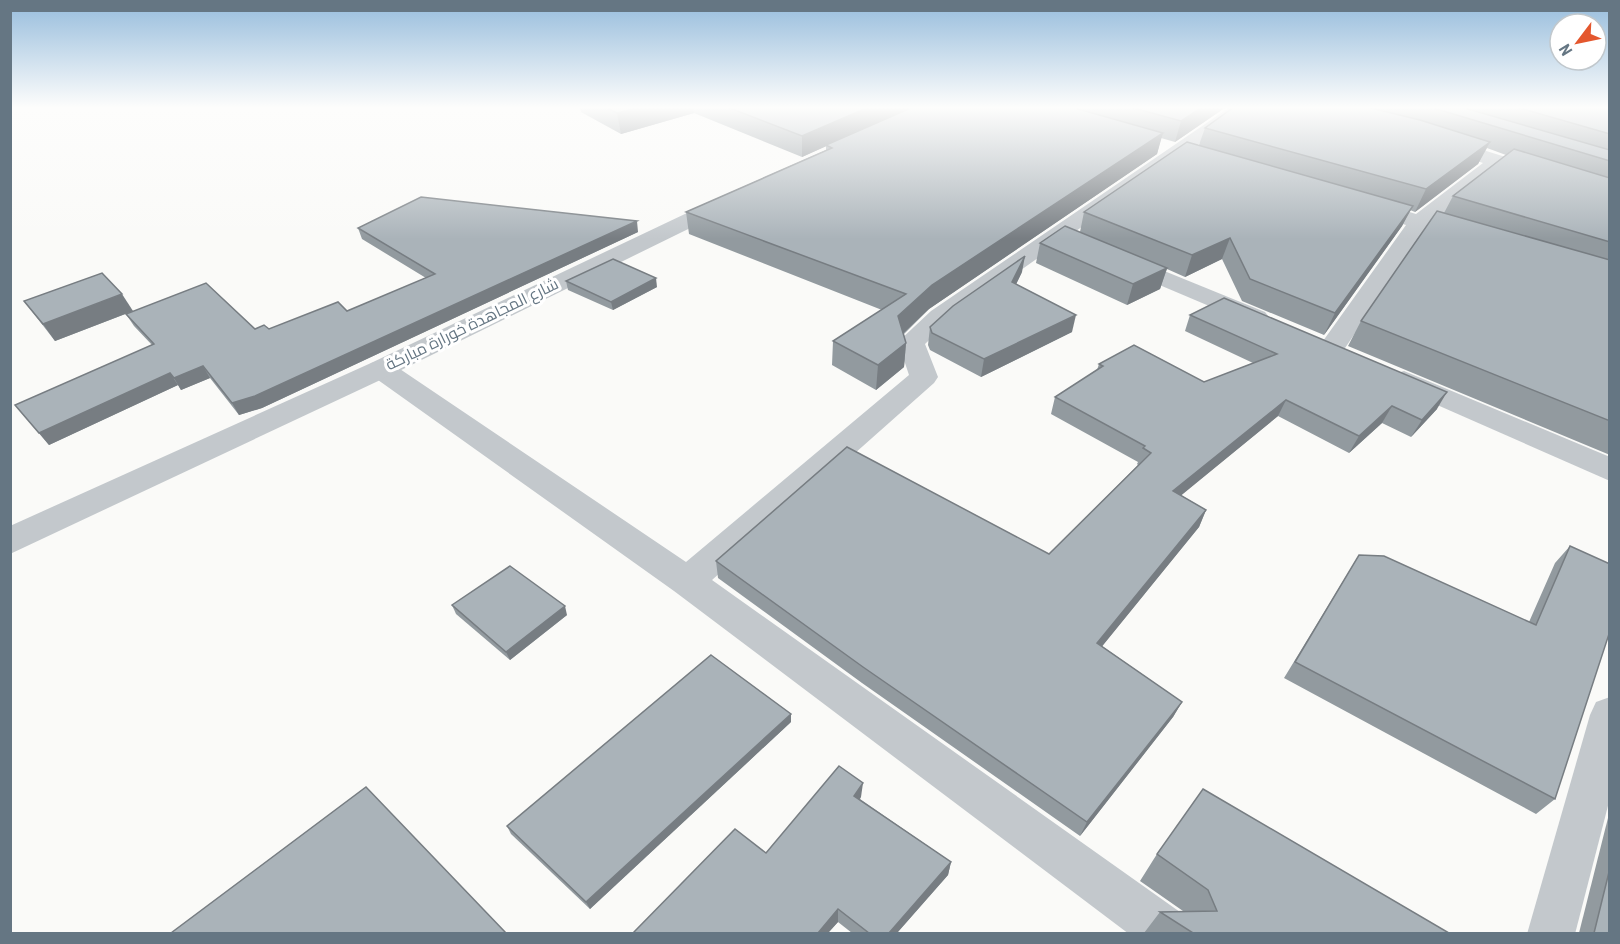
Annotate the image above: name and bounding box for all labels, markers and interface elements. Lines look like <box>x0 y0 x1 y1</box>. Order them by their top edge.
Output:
north arrow <box>1548 12 1608 72</box>
text: N <box>1555 40 1576 59</box>
street label: شارع المجاهدة خورارة مباركة <box>383 274 562 376</box>

